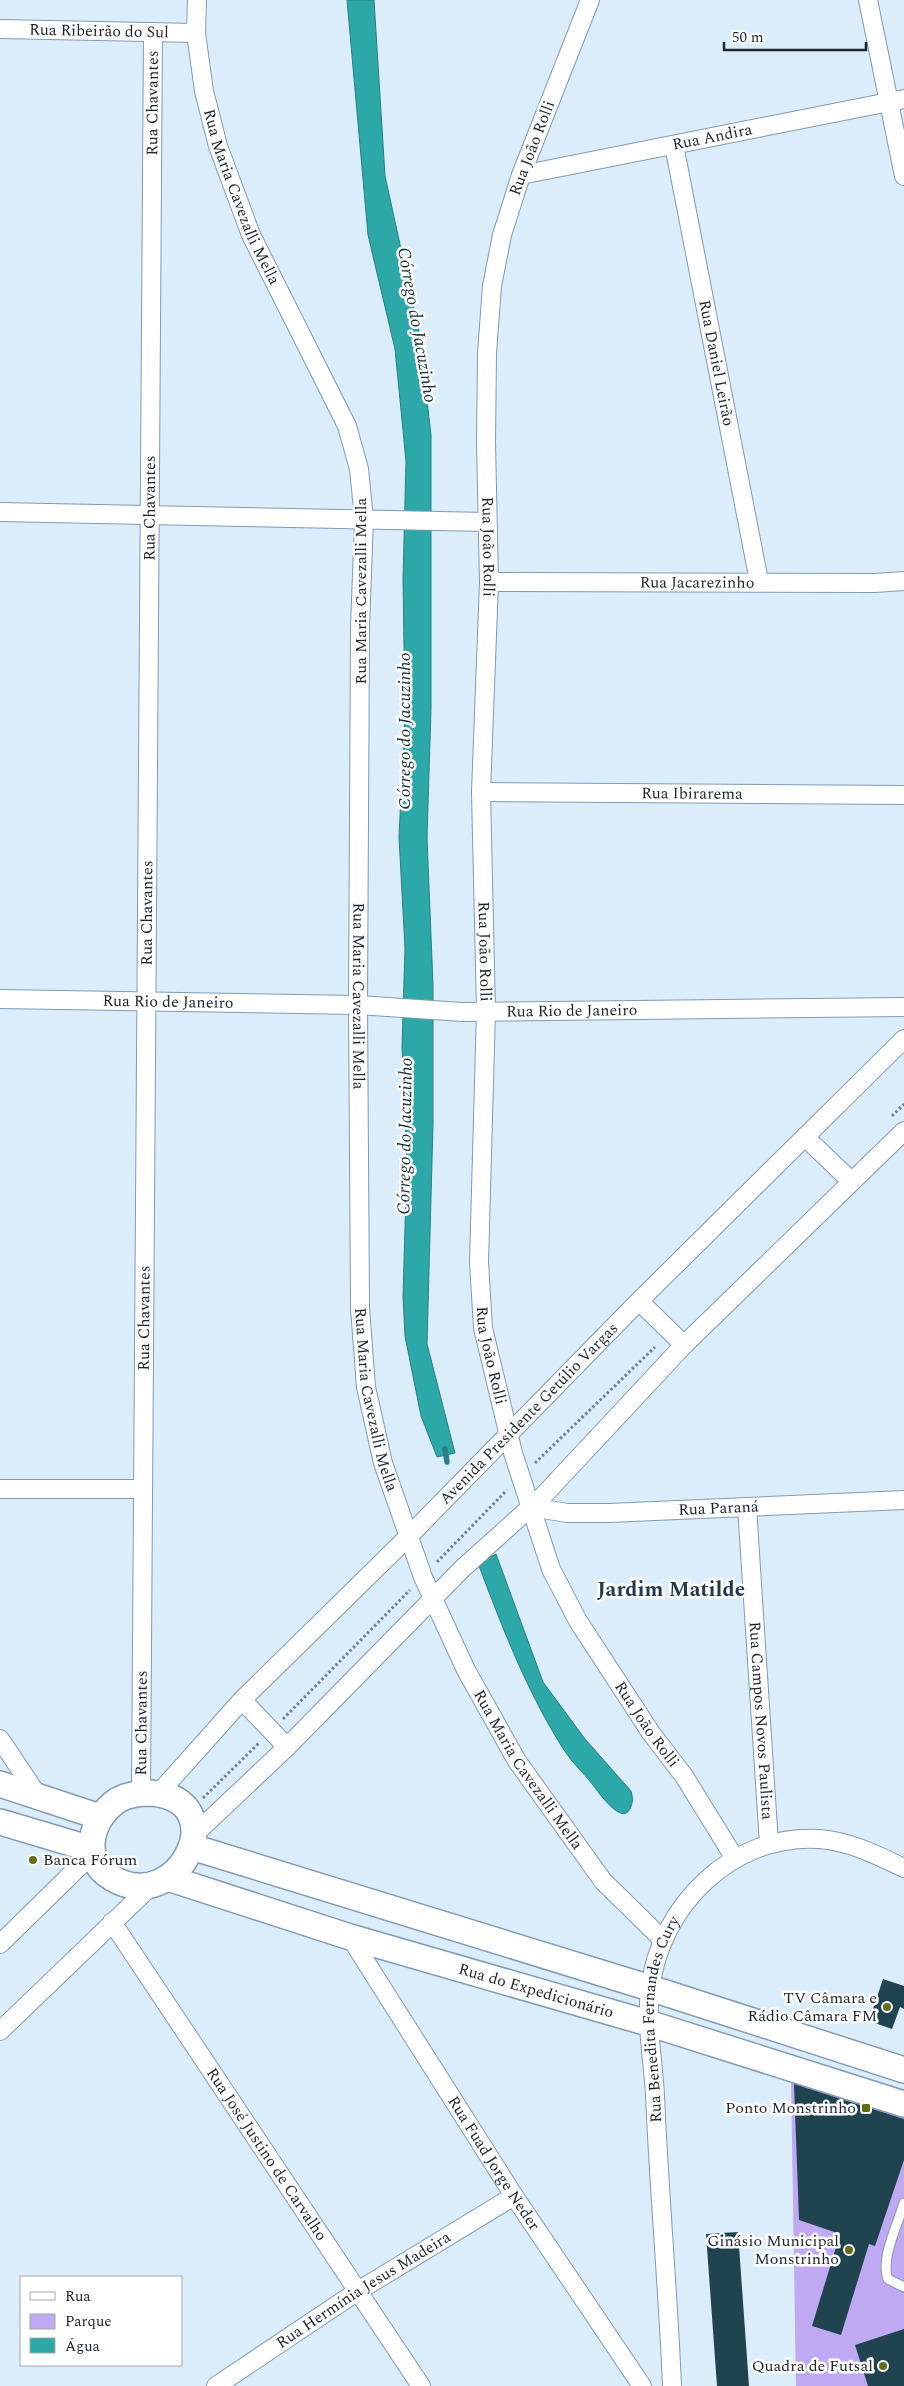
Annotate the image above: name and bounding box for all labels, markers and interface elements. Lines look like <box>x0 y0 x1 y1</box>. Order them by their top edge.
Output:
street label: Rua Ribeirão do Sul <box>29 18 169 44</box>
scale bar <box>724 20 866 52</box>
text: 50 m <box>732 26 764 49</box>
street label: Rua Chavantes <box>140 50 165 156</box>
street label: Rua João Rolli <box>503 97 561 199</box>
street label: Rua Maria Cavezalli Mella <box>197 106 286 289</box>
street label: Rua Andira <box>670 117 755 157</box>
water label: Córrego do Jacuzinho <box>390 245 444 405</box>
street label: Rua Daniel Leirão <box>692 298 741 428</box>
street label: Rua Chavantes <box>137 455 162 561</box>
street label: Rua João Rolli <box>475 496 501 597</box>
street label: Rua Maria Cavezalli Mella <box>349 497 373 684</box>
street label: Rua Jacarezinho <box>640 570 754 595</box>
water label: Córrego do Jacuzinho <box>391 652 418 810</box>
street label: Rua Ibirarema <box>641 781 743 806</box>
street label: Rua Chavantes <box>135 860 159 966</box>
street label: Rua João Rolli <box>472 901 498 1002</box>
street label: Rua Maria Cavezalli Mella <box>346 902 371 1090</box>
street label: Rua Rio de Janeiro <box>102 989 234 1015</box>
street label: Rua Rio de Janeiro <box>506 998 637 1023</box>
water label: Córrego do Jacuzinho <box>390 1057 420 1215</box>
street label: Rua Chavantes <box>132 1265 157 1371</box>
street label: Rua João Rolli <box>470 1306 513 1407</box>
street label: Rua Maria Cavezalli Mella <box>348 1307 404 1495</box>
street label: Avenida Presidente Getúlio Vargas <box>434 1317 624 1510</box>
street label: Rua Paraná <box>678 1494 759 1522</box>
district label: Jardim Matilde <box>597 1574 745 1606</box>
street label: Rua Campos Novos Paulista <box>742 1621 779 1821</box>
street label: Rua Chavantes <box>129 1670 154 1776</box>
street label: Rua João Rolli <box>608 1676 685 1772</box>
street label: Rua Maria Cavezalli Mella <box>467 1685 589 1855</box>
place label: Banca Fórum <box>43 1848 137 1872</box>
marker: Banca Fórum <box>27 1854 39 1866</box>
street label: Rua Benedita Fernandes Cury <box>637 1910 686 2123</box>
street label: Rua do Expedicionário <box>456 1957 617 2025</box>
place label: TV Câmara e Rádio Câmara FM <box>747 1986 877 2028</box>
marker: TV Câmara e Rádio Câmara FM <box>881 2001 893 2013</box>
street label: Rua José Justino de Carvalho <box>200 2063 333 2246</box>
street label: Rua Fuad Jorge Neder <box>442 2091 546 2235</box>
place label: Ponto Monstrinho <box>725 2096 856 2120</box>
marker: Ponto Monstrinho <box>860 2102 872 2114</box>
street label: Rua Hermínia Jesus Madeira <box>271 2225 455 2355</box>
place label: Ginásio Municipal Monstrinho <box>707 2229 839 2271</box>
marker: Ginásio Municipal Monstrinho <box>843 2244 855 2256</box>
legend <box>20 2276 182 2366</box>
text: Rua <box>65 2285 91 2308</box>
text: Parque <box>65 2310 112 2333</box>
text: Água <box>65 2335 101 2358</box>
place label: Quadra de Futsal <box>752 2354 873 2378</box>
marker: Quadra de Futsal <box>877 2360 889 2372</box>

